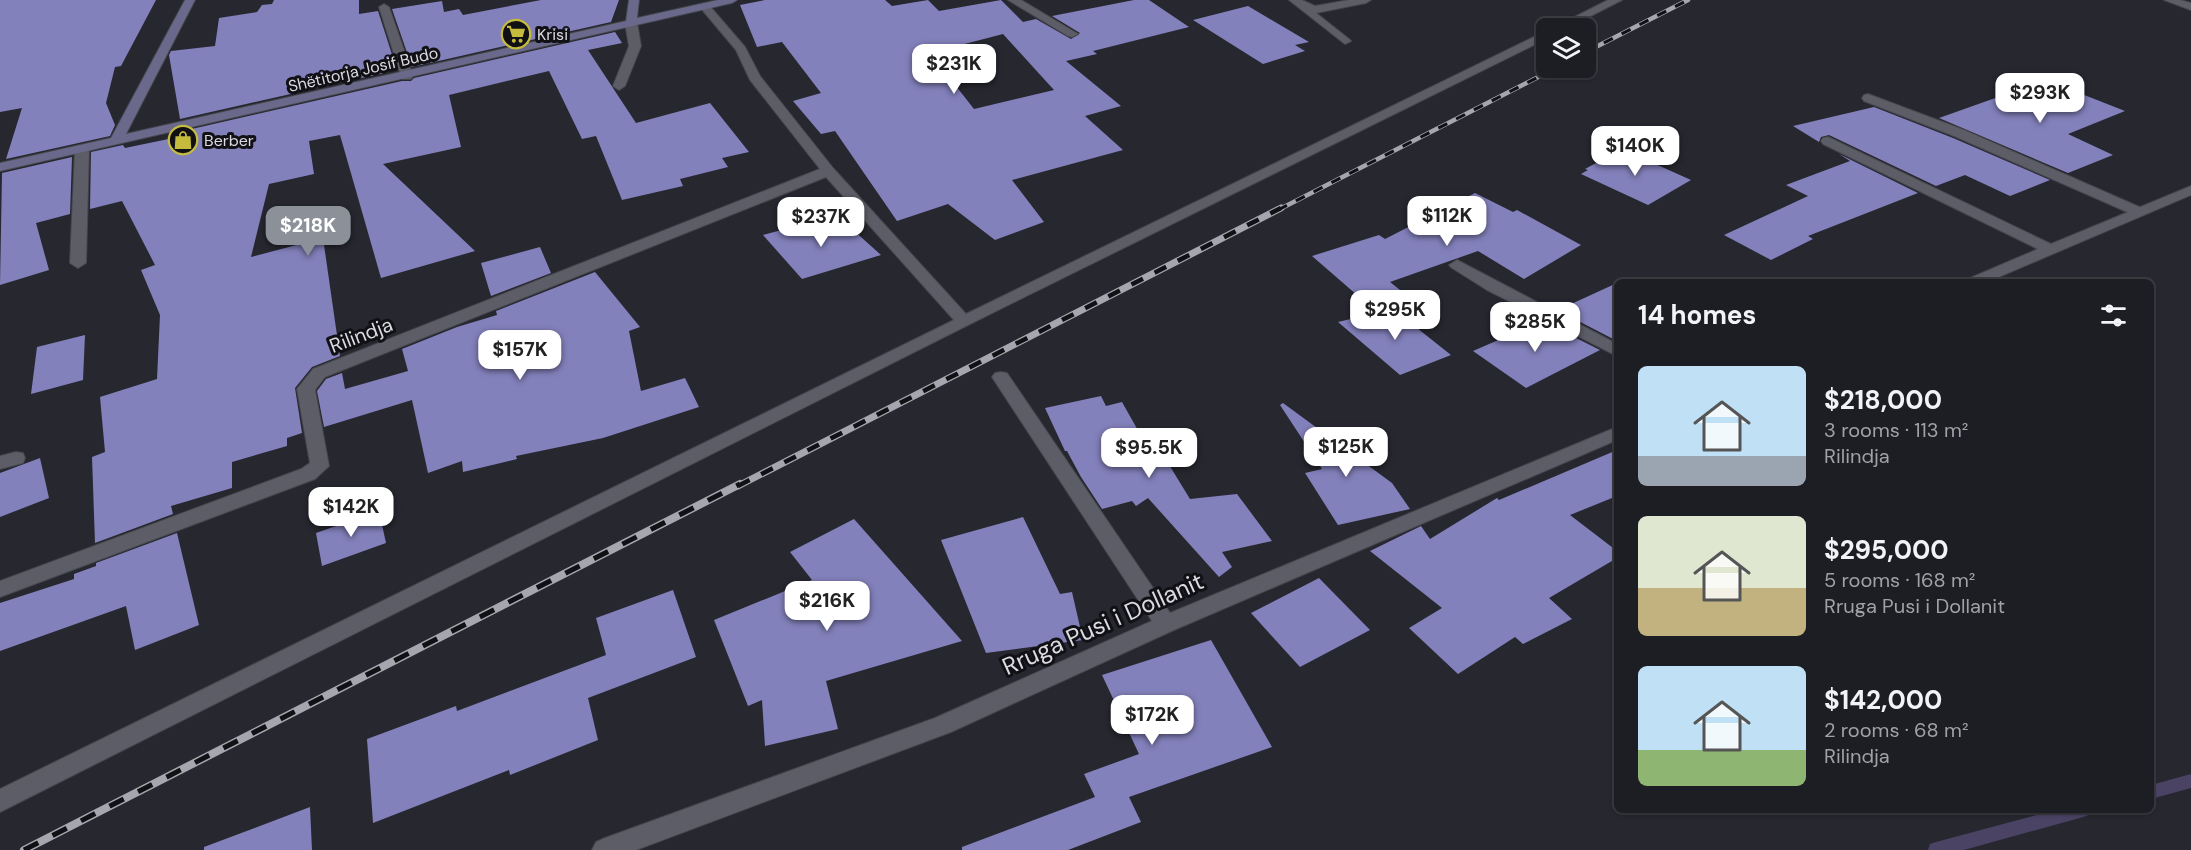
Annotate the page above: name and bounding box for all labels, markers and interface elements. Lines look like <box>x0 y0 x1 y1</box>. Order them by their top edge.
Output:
supermarket icon: Krisi <box>500 18 532 50</box>
map controls <box>1536 18 1596 78</box>
button: layers <box>1536 18 1596 78</box>
place label: Krisi <box>537 24 568 45</box>
street label: Shëtitorja Josif Budo <box>286 42 440 97</box>
pin: $231K <box>912 44 996 95</box>
text: $231K <box>926 50 982 76</box>
pin: $293K <box>1998 73 2082 124</box>
text: $293K <box>2009 79 2071 105</box>
shop icon: Berber <box>167 124 199 156</box>
pin: $140K <box>1593 126 1677 177</box>
place label: Berber <box>204 130 254 151</box>
text: $140K <box>1605 132 1665 158</box>
pin: $112K <box>1405 196 1489 247</box>
pin: $237K <box>779 197 863 248</box>
text: $112K <box>1421 202 1473 228</box>
text: $237K <box>791 203 851 229</box>
pin: $218K <box>266 206 350 257</box>
text: $218K <box>280 212 336 238</box>
pin: $295K <box>1353 290 1437 341</box>
text: $295K <box>1364 296 1426 322</box>
text: 14 homes <box>1638 298 1756 332</box>
icon: filters <box>2097 299 2130 332</box>
pin: $285K <box>1493 302 1577 353</box>
text: $285K <box>1504 308 1566 334</box>
street label: Rilindja <box>326 311 396 359</box>
pin: $157K <box>478 330 562 381</box>
text: $157K <box>492 336 548 362</box>
text: $218,000 <box>1824 383 1942 417</box>
icon: home <box>1686 390 1758 462</box>
text: 3 rooms · 113 m² <box>1824 417 1968 443</box>
pin: $125K <box>1304 427 1388 478</box>
pin: $95.5K <box>1100 428 1198 479</box>
text: $125K <box>1318 433 1374 459</box>
text: $95.5K <box>1115 434 1183 460</box>
text: Rilindja <box>1824 443 1890 469</box>
pin: $142K <box>309 487 393 538</box>
text: $142K <box>323 493 379 519</box>
text: $295,000 <box>1824 533 1949 567</box>
icon: home <box>1686 540 1758 612</box>
street label: Rruga Pusi i Dollanit <box>997 565 1208 682</box>
text: 5 rooms · 168 m² <box>1824 567 1975 593</box>
pin: $216K <box>785 581 869 632</box>
text: $216K <box>799 587 855 613</box>
text: Rruga Pusi i Dollanit <box>1824 593 2005 619</box>
text: $142,000 <box>1824 683 1942 717</box>
icon: home <box>1686 690 1758 762</box>
pin: $172K <box>1110 695 1194 746</box>
text: $172K <box>1125 701 1179 727</box>
text: 2 rooms · 68 m² <box>1824 717 1969 743</box>
text: Rilindja <box>1824 743 1890 769</box>

